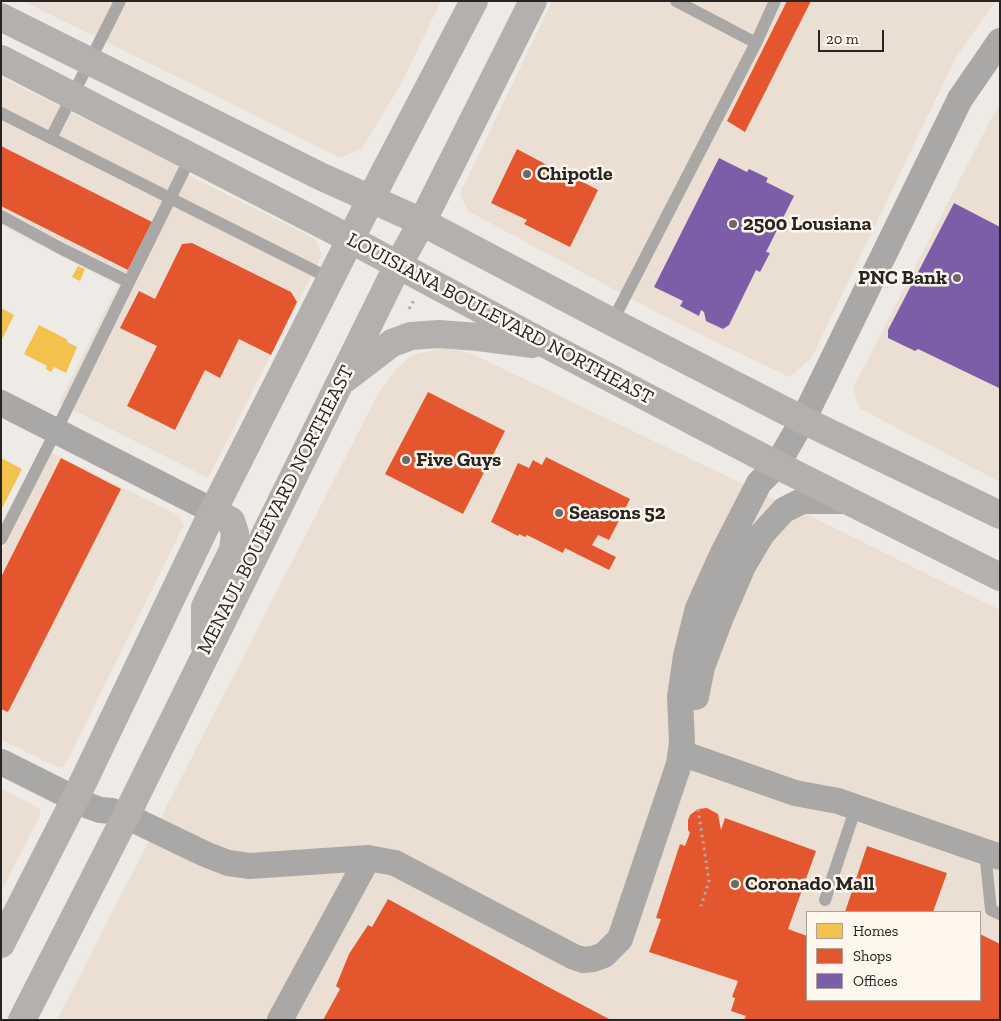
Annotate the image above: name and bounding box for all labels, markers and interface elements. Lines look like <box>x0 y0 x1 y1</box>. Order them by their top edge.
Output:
scale bar <box>821 20 887 52</box>
text: 20 m <box>826 30 859 48</box>
place label: Chipotle <box>537 162 613 186</box>
marker: Chipotle <box>521 168 533 180</box>
place label: 2500 Lousiana <box>743 212 872 236</box>
marker: 2500 Lousiana <box>727 218 739 230</box>
street label: LOUISIANA BOULEVARD NORTHEAST <box>343 228 657 410</box>
place label: PNC Bank <box>858 266 947 290</box>
marker: PNC Bank <box>951 272 963 284</box>
street label: MENAUL BOULEVARD NORTHEAST <box>192 362 360 658</box>
place label: Five Guys <box>416 448 501 472</box>
marker: Five Guys <box>400 454 412 466</box>
place label: Seasons 52 <box>569 501 666 525</box>
marker: Seasons 52 <box>553 507 565 519</box>
place label: Coronado Mall <box>745 872 875 896</box>
marker: Coronado Mall <box>729 878 741 890</box>
legend <box>806 911 981 1001</box>
text: Homes <box>853 922 898 940</box>
text: Shops <box>853 947 892 965</box>
text: Offices <box>853 972 897 990</box>

